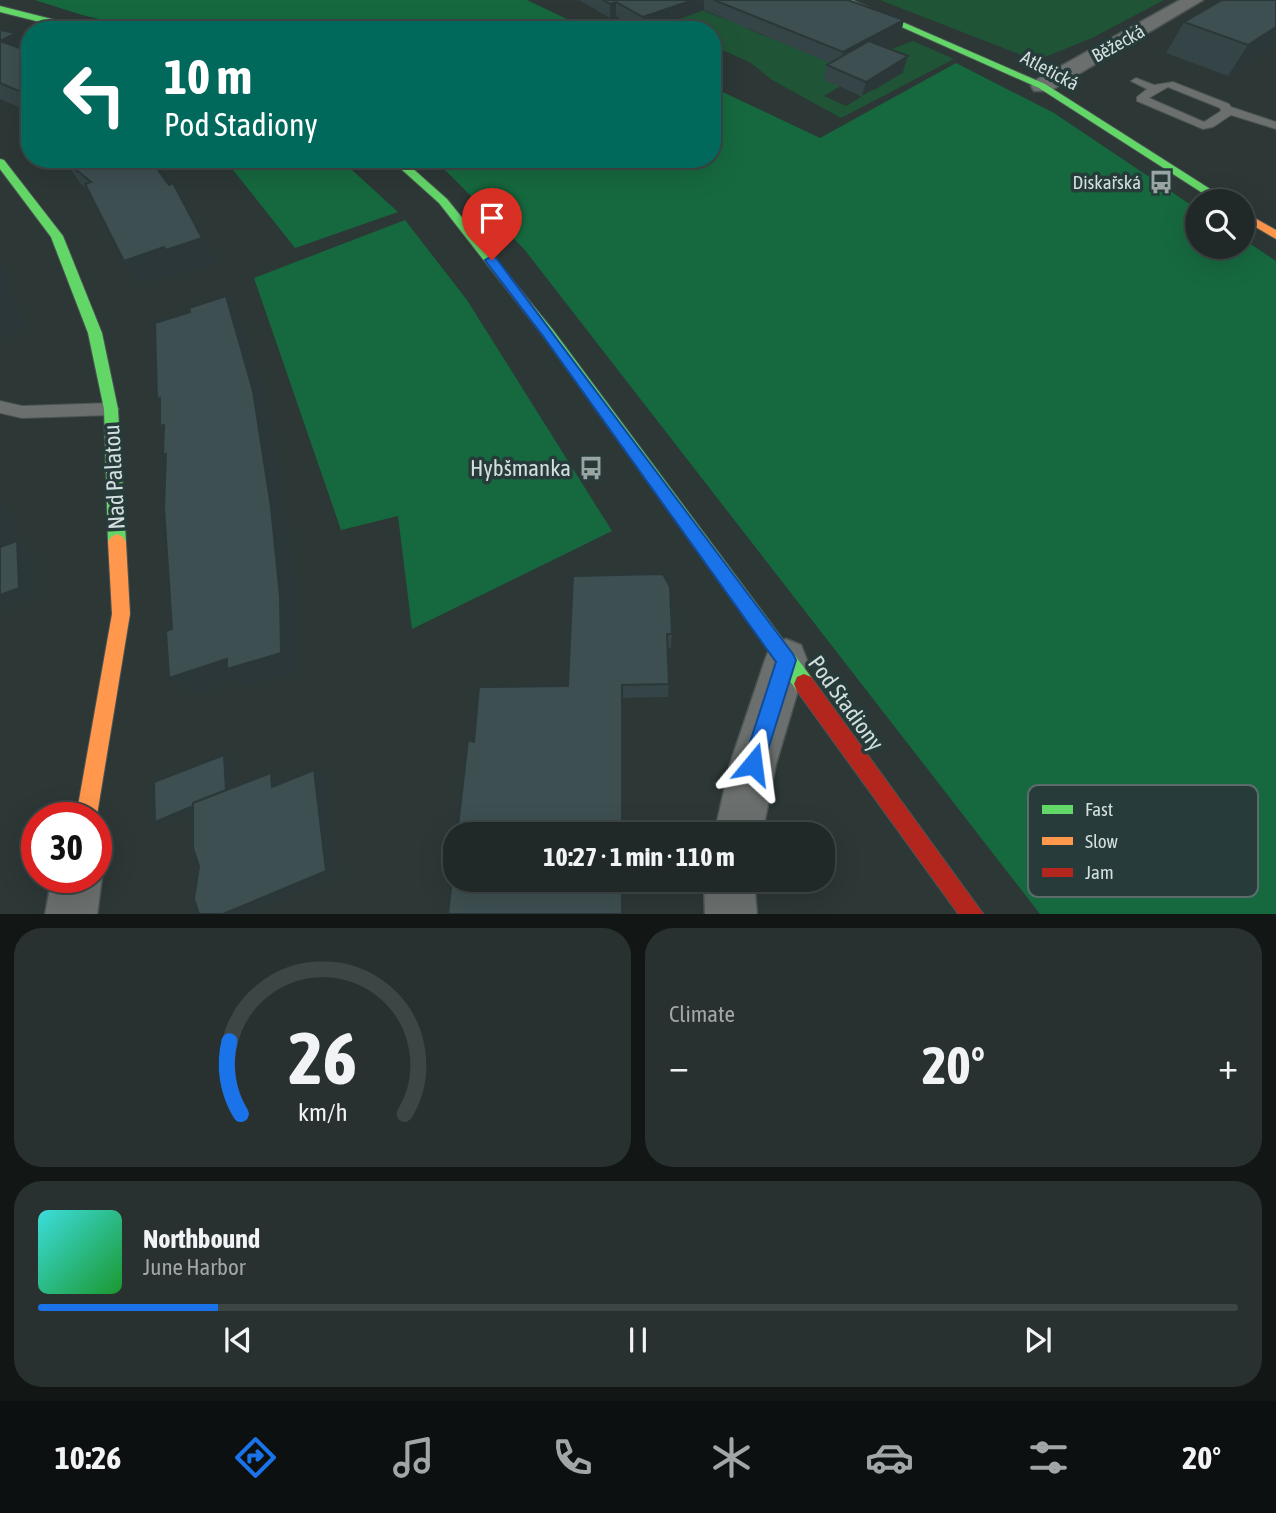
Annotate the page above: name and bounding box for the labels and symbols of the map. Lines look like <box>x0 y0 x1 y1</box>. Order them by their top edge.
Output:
street label: Běžecká <box>1088 20 1148 66</box>
street label: Atletická <box>1017 46 1083 94</box>
bus stop icon: Diskařská <box>1147 168 1175 196</box>
place label: Diskařská <box>1073 171 1141 193</box>
pin <box>462 188 522 260</box>
street label: Nad Palatou <box>98 424 130 530</box>
bus stop icon: Hybšmanka <box>577 454 605 482</box>
place label: Hybšmanka <box>470 455 571 481</box>
street label: Pod Stadiony <box>803 651 889 755</box>
position arrow <box>716 727 790 801</box>
legend <box>1028 785 1258 897</box>
text: Fast <box>1085 798 1113 820</box>
speed limit sign: 30 <box>21 802 112 893</box>
text: Slow <box>1085 830 1119 852</box>
text: Jam <box>1085 861 1114 883</box>

